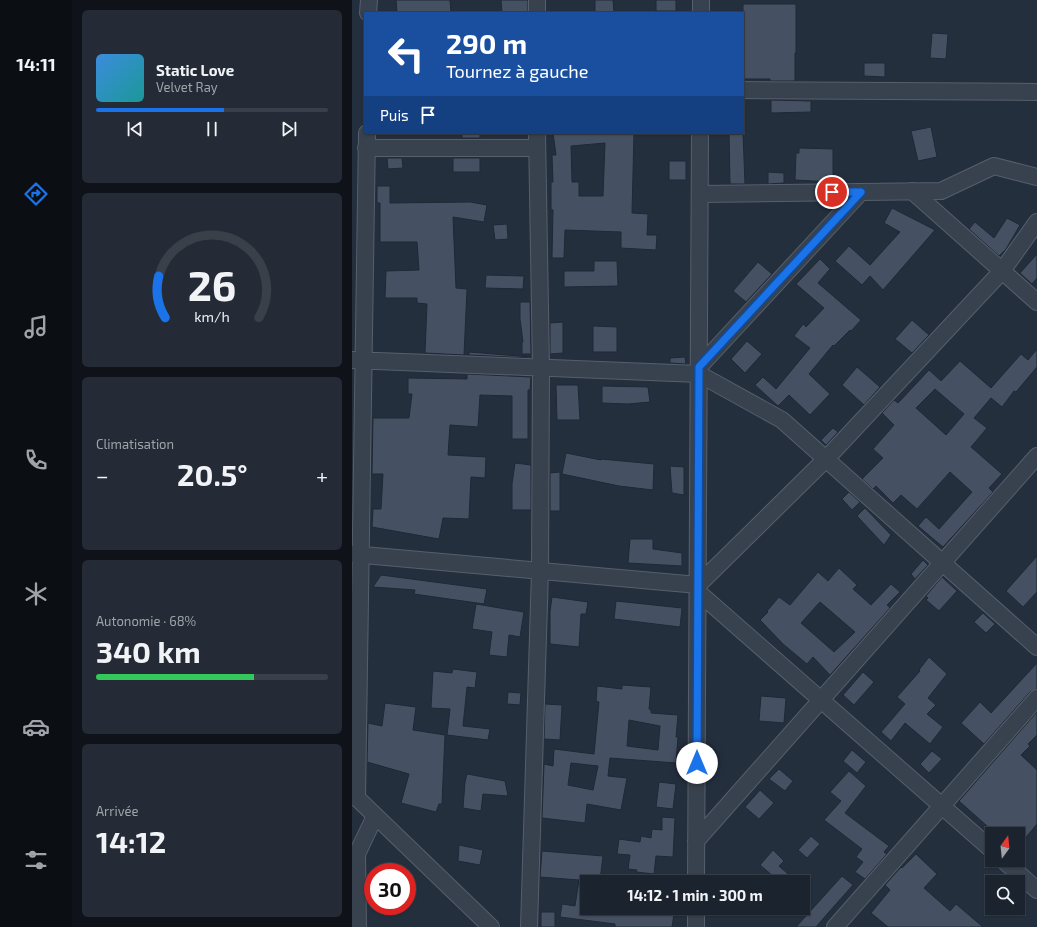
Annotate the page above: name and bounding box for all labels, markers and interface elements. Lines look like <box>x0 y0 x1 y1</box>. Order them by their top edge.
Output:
text: 290 m <box>446 26 527 60</box>
icon: left <box>380 28 432 80</box>
text: 14:11 <box>16 53 56 75</box>
text: Tournez à gauche <box>446 60 588 82</box>
text: Static Love <box>156 61 234 79</box>
text: Velvet Ray <box>156 79 218 95</box>
icon: arrive <box>417 104 439 126</box>
text: Puis <box>380 106 409 124</box>
icon: previous <box>124 118 146 140</box>
icon: pause <box>201 118 223 140</box>
icon: next <box>278 118 300 140</box>
pin <box>815 175 849 209</box>
icon: directions <box>22 180 50 208</box>
icon: arrive <box>821 181 843 203</box>
text: 26 <box>188 259 236 309</box>
text: km/h <box>194 308 230 325</box>
icon: music <box>22 313 50 341</box>
text: Climatisation <box>96 436 174 452</box>
icon: phone <box>22 446 50 474</box>
text: 20.5° <box>177 456 248 492</box>
text: − <box>96 462 109 488</box>
text: + <box>316 462 328 488</box>
icon: climate <box>22 580 50 608</box>
text: Autonomie · 68% <box>96 613 196 629</box>
text: 340 km <box>96 633 201 669</box>
icon: car <box>22 713 50 741</box>
position arrow <box>676 742 718 784</box>
text: Arrivée <box>96 803 139 819</box>
text: 14:12 <box>96 823 166 859</box>
north arrow <box>985 827 1025 867</box>
map controls <box>985 827 1025 915</box>
icon: filters <box>22 846 50 874</box>
speed limit sign: 30 <box>364 863 416 915</box>
button: search <box>985 875 1025 915</box>
text: 14:12 · 1 min · 300 m <box>627 886 763 904</box>

